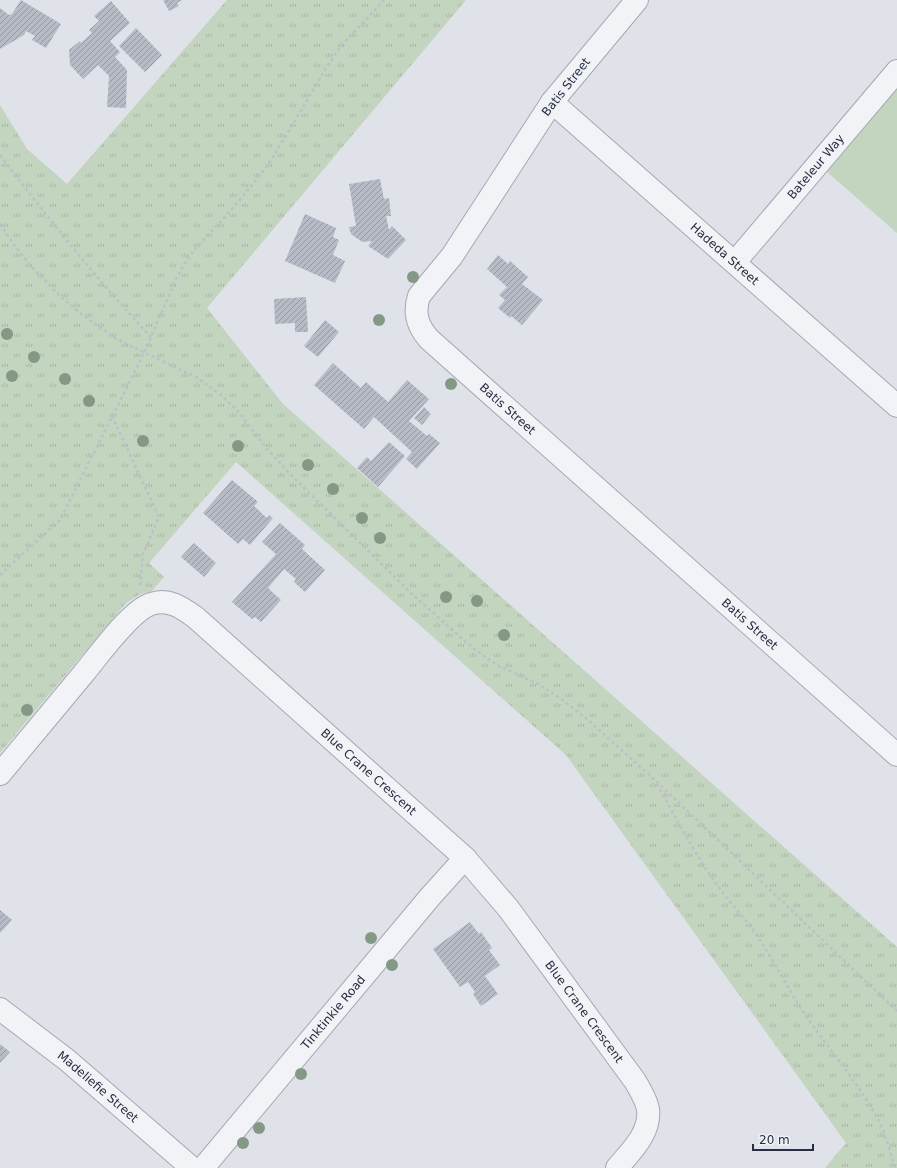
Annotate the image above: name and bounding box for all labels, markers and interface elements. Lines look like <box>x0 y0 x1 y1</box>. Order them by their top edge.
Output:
street label: Batis Street <box>539 55 593 119</box>
street label: Bateleur Way <box>785 131 847 202</box>
street label: Hadeda Street <box>687 220 762 288</box>
street label: Batis Street <box>477 380 539 438</box>
street label: Batis Street <box>719 596 781 653</box>
street label: Blue Crane Crescent <box>318 726 419 818</box>
street label: Blue Crane Crescent <box>542 958 626 1066</box>
street label: Tinktinkie Road <box>298 973 368 1053</box>
street label: Madeliefie Street <box>55 1048 141 1126</box>
scale bar <box>753 1126 813 1152</box>
text: 20 m <box>759 1133 790 1147</box>

